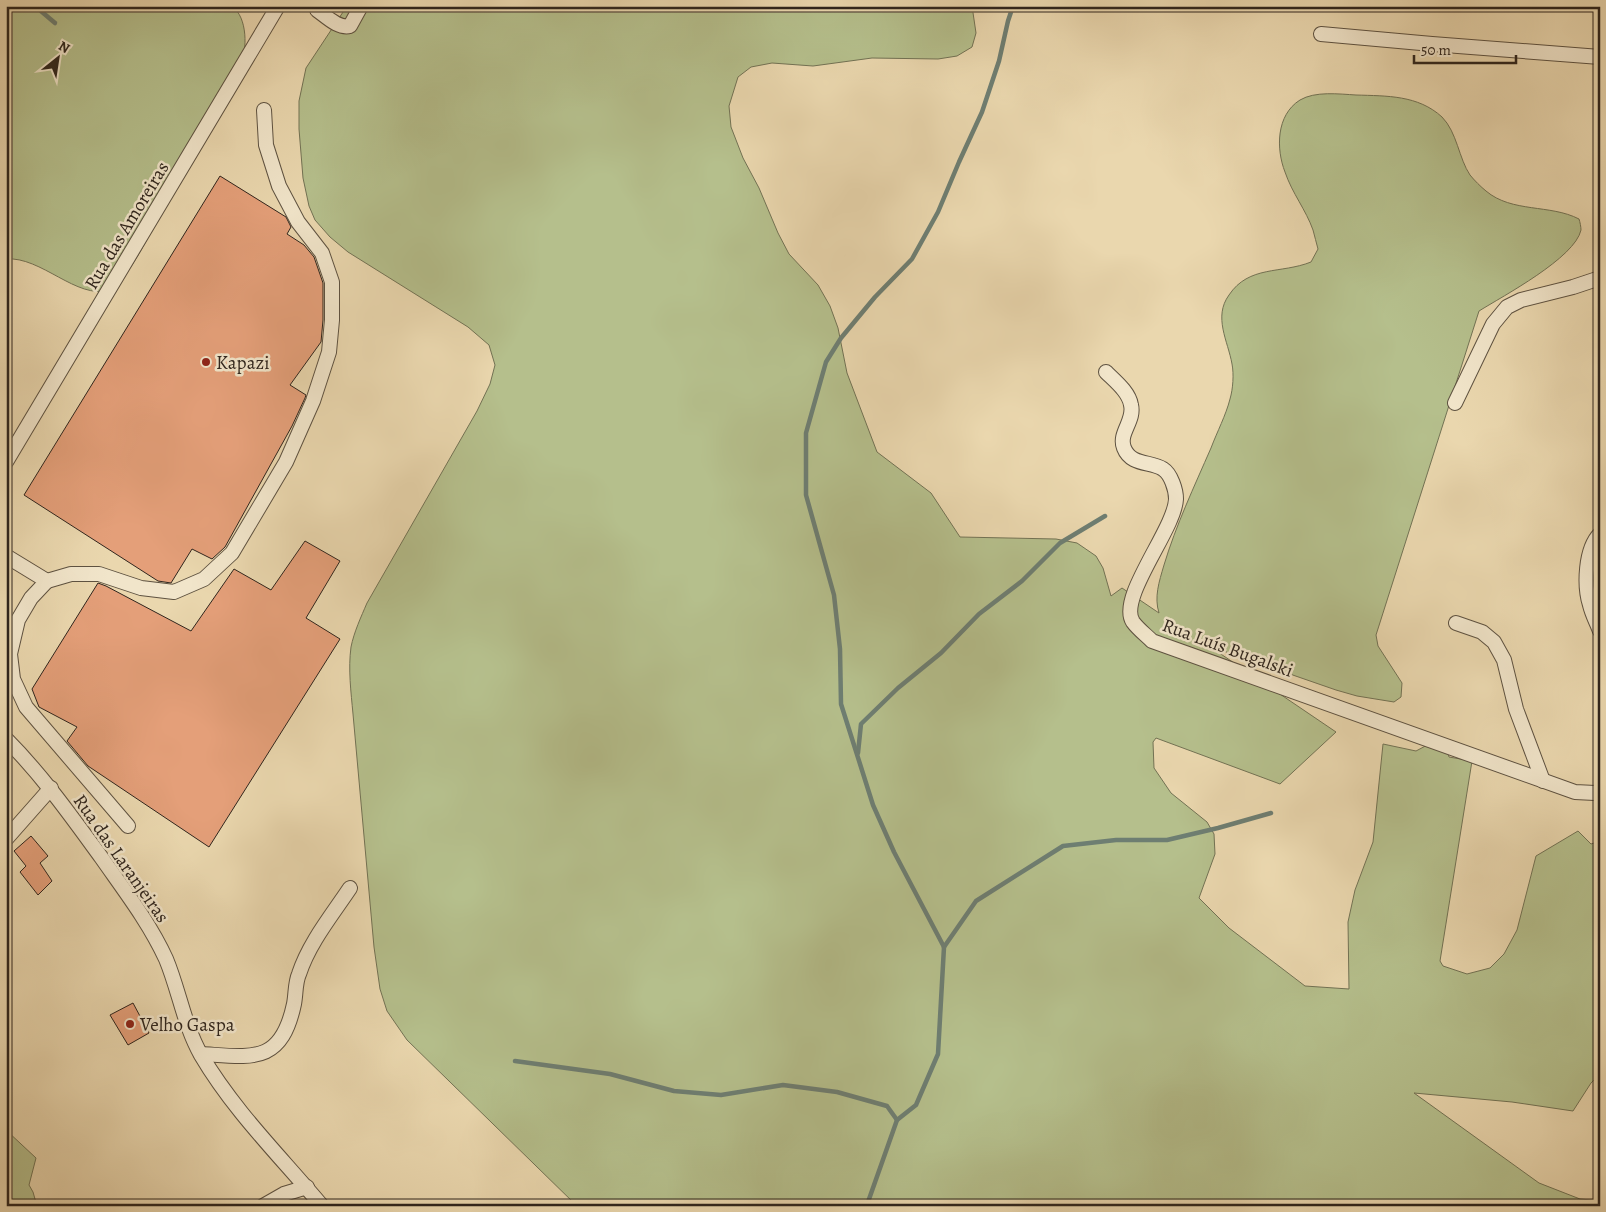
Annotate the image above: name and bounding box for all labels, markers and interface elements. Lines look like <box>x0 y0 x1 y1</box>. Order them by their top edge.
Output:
north arrow <box>32 32 82 82</box>
scale bar <box>1414 32 1516 64</box>
text: N <box>55 36 73 58</box>
text: 50 m <box>1421 40 1451 60</box>
street label: Rua das Amoreiras <box>78 157 175 294</box>
place label: Kapazi <box>216 350 270 376</box>
marker: Kapazi <box>200 356 212 368</box>
street label: Rua Luís Bugalski <box>1159 612 1297 684</box>
street label: Rua das Laranjeiras <box>67 789 175 928</box>
place label: Velho Gaspa <box>139 1012 235 1038</box>
marker: Velho Gaspa <box>124 1018 136 1030</box>

